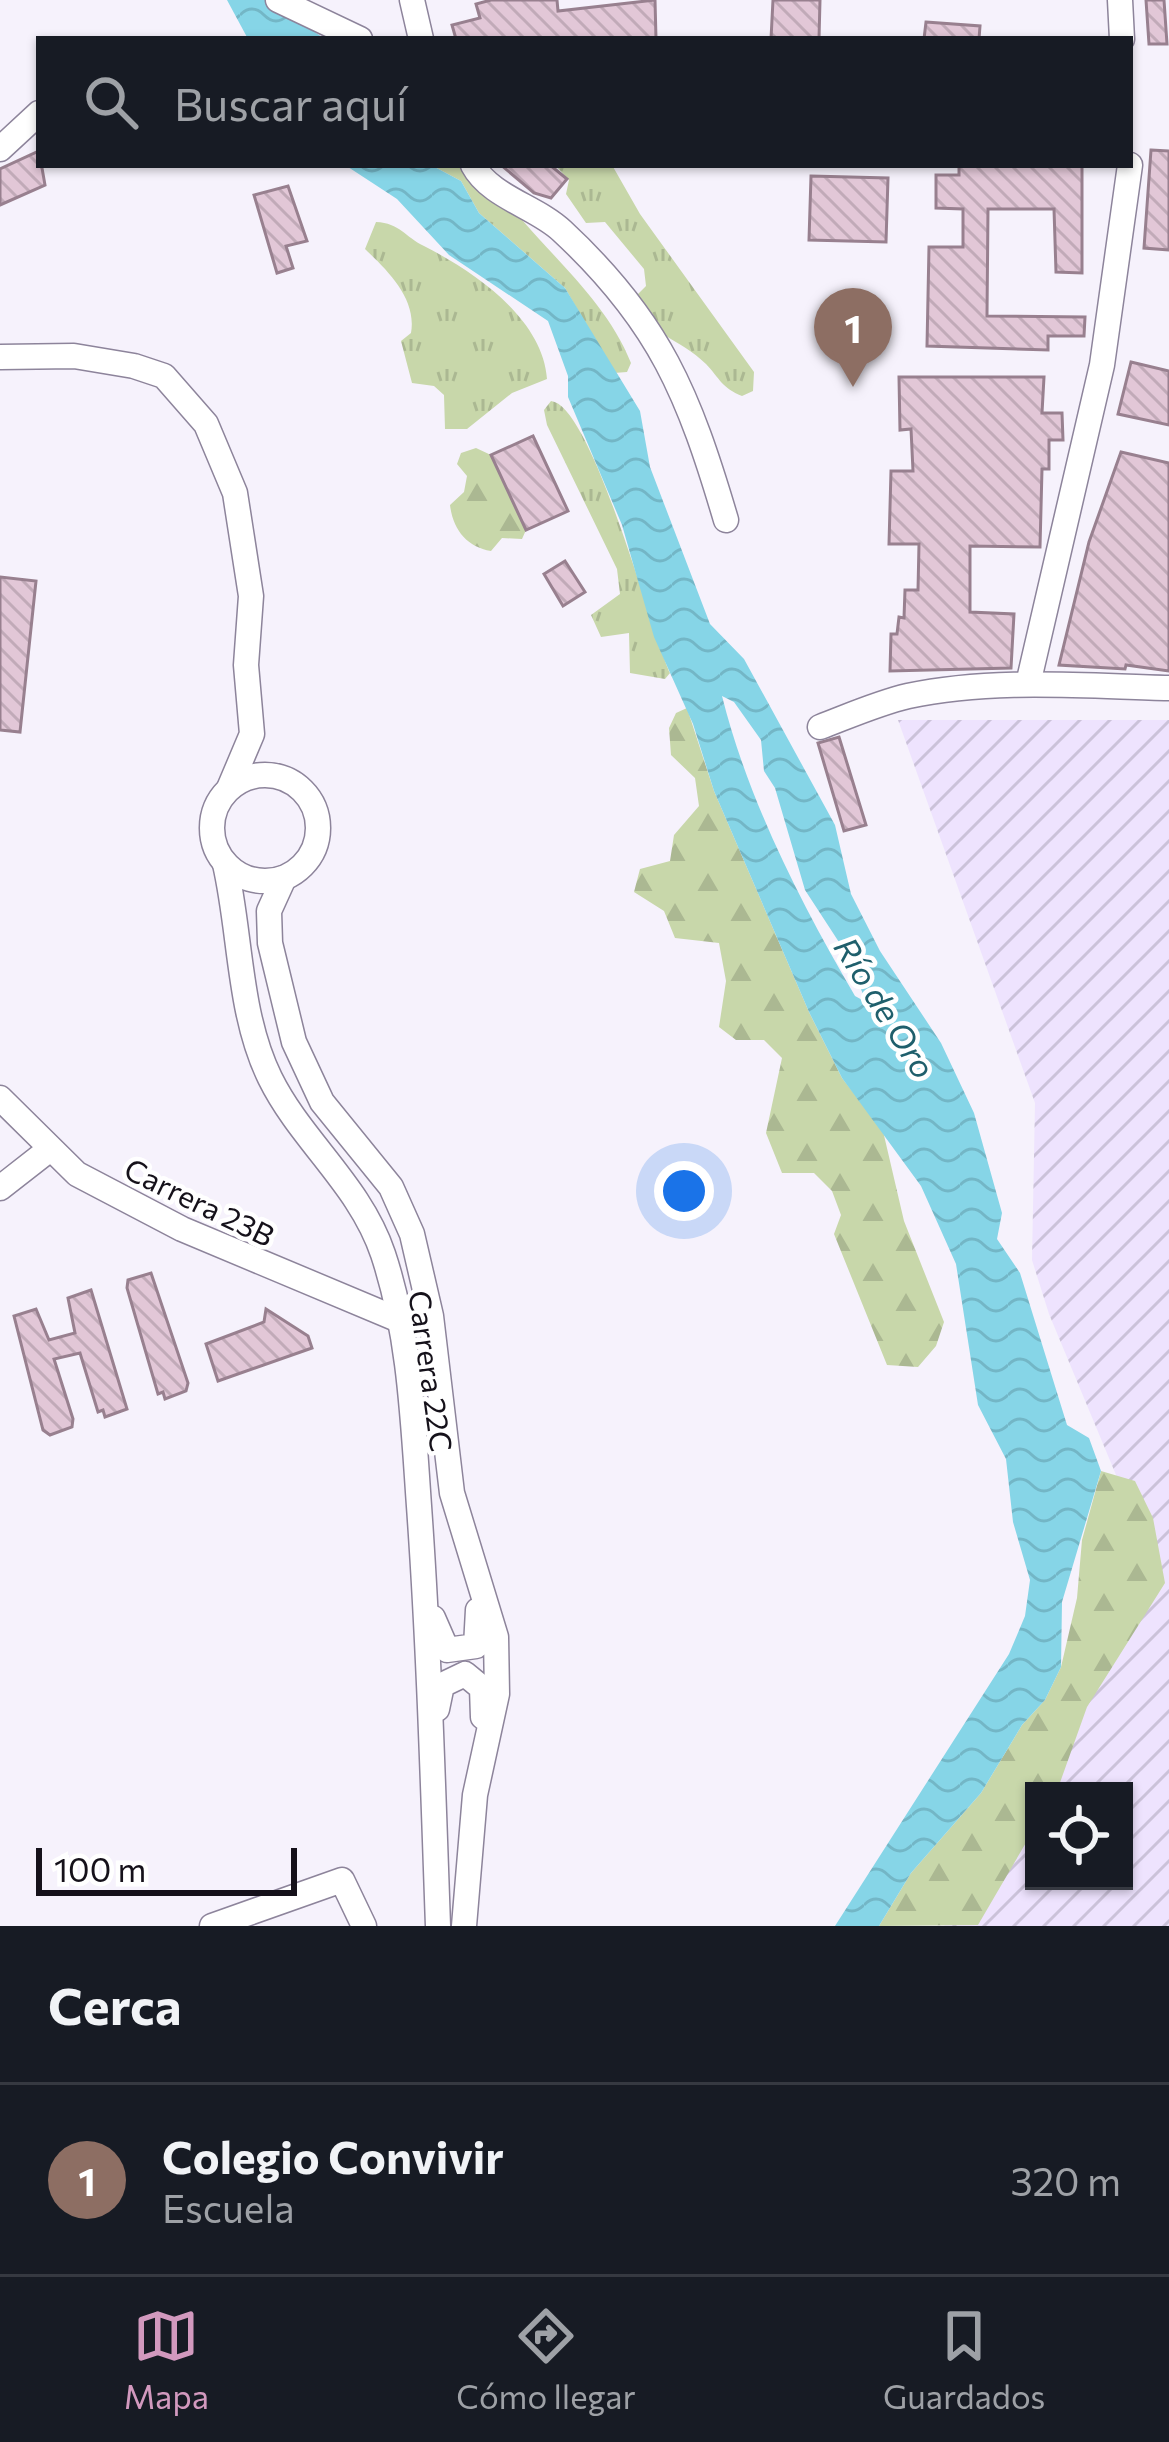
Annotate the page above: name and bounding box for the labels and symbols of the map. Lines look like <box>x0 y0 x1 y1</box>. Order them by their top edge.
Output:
pin: 1 <box>814 288 892 387</box>
water label: Río de Oro <box>827 929 945 1085</box>
street label: Carrera 23B <box>119 1149 281 1253</box>
your location <box>654 1161 714 1221</box>
street label: Carrera 22C <box>402 1288 462 1454</box>
scale bar <box>36 1842 297 1895</box>

